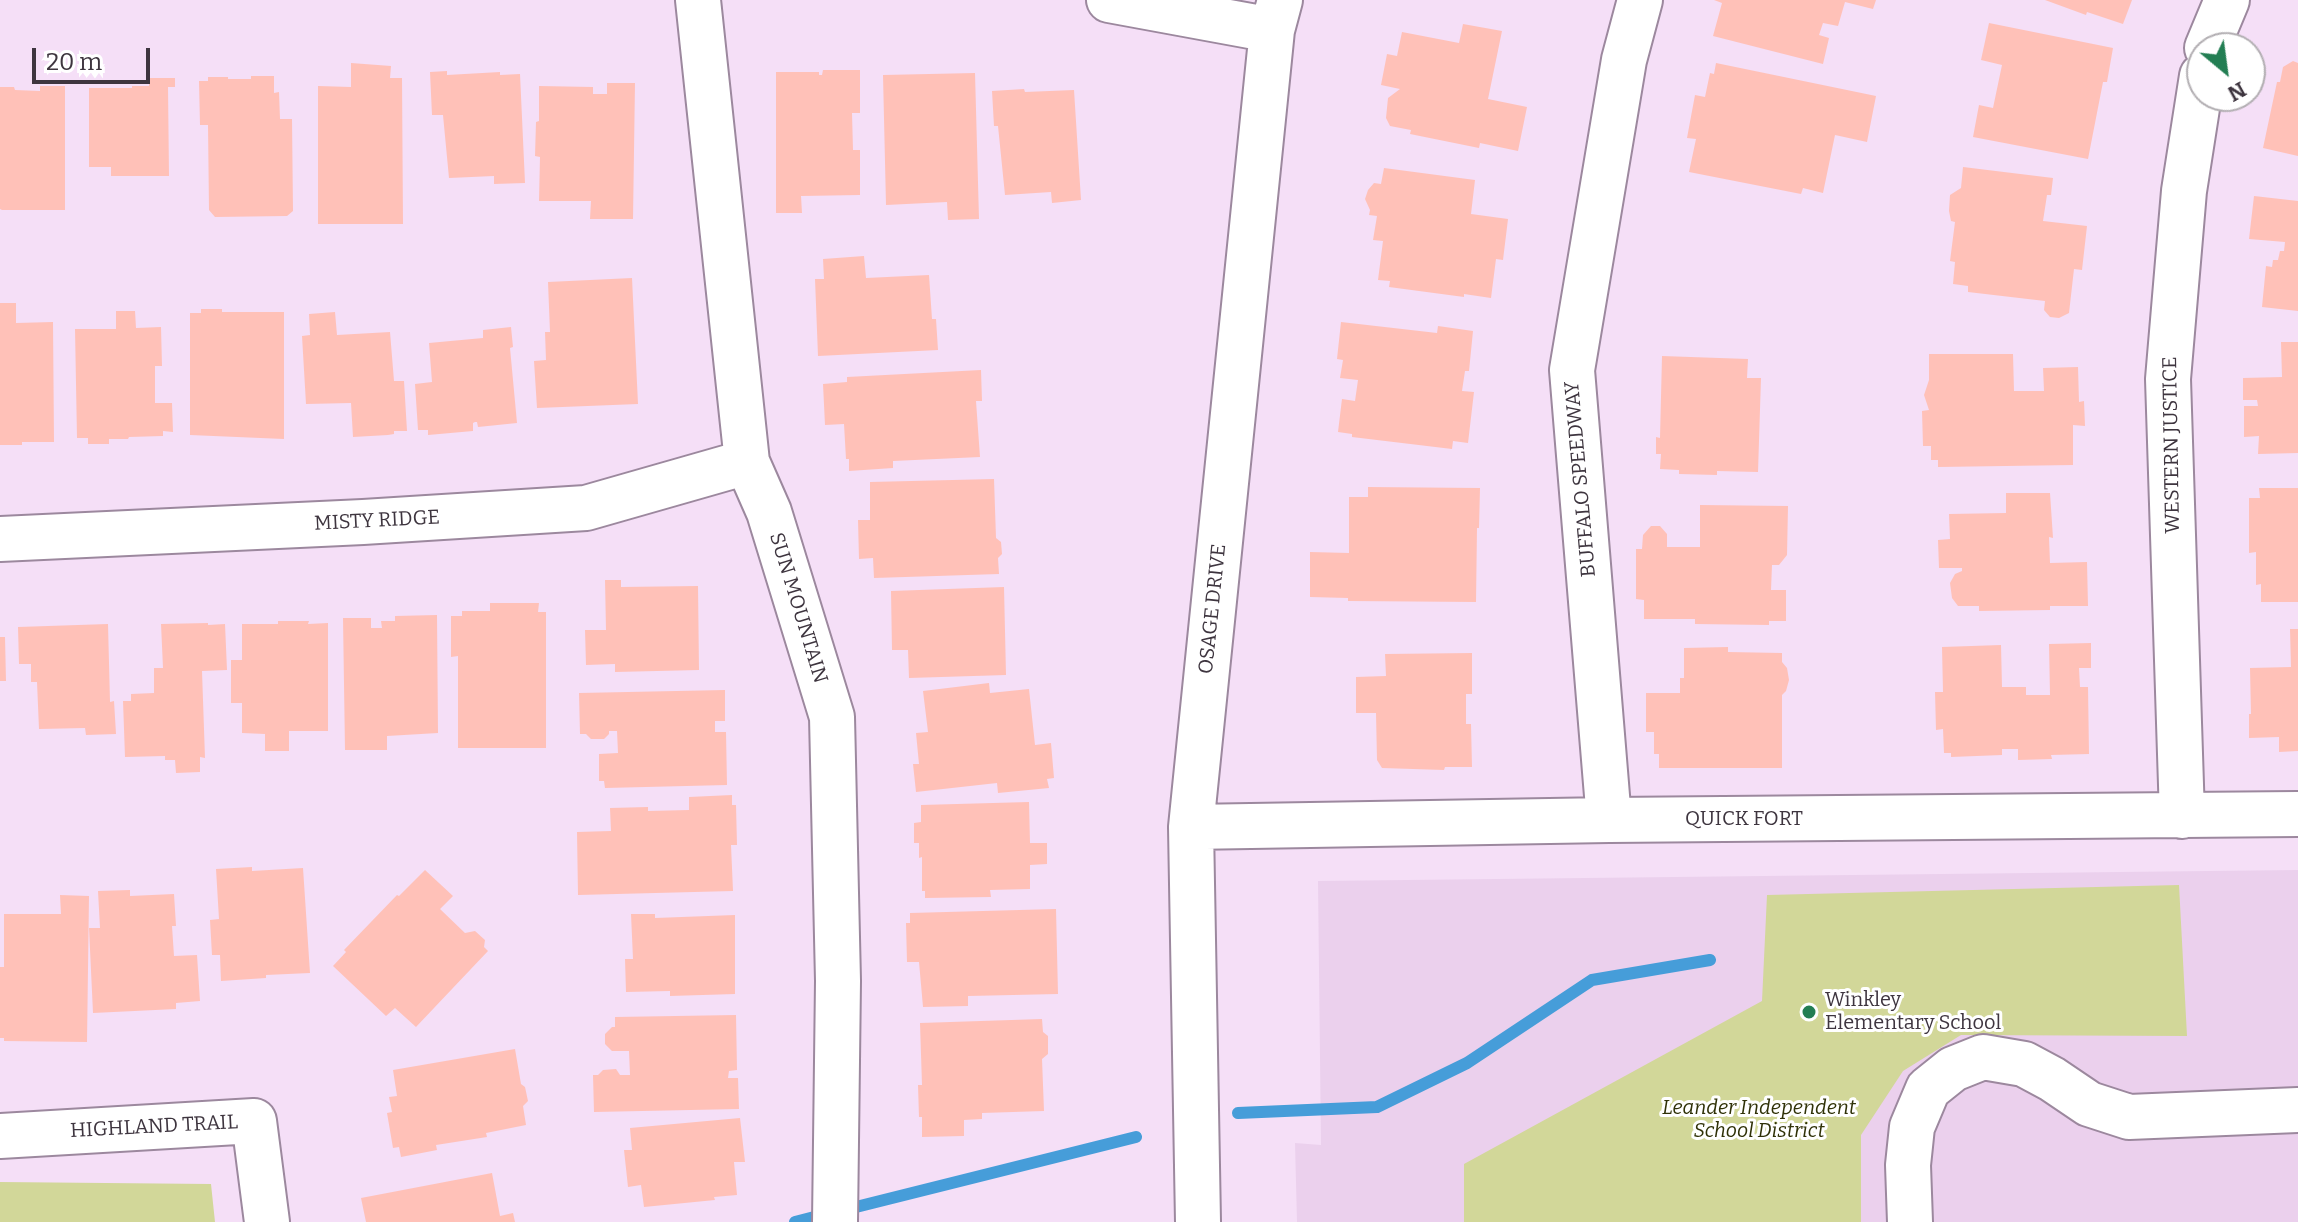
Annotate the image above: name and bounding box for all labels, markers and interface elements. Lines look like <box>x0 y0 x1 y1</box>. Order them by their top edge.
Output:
scale bar <box>36 32 154 82</box>
north arrow <box>2186 32 2266 112</box>
text: 20 m <box>46 48 102 76</box>
text: N <box>2223 76 2251 108</box>
street label: WESTERN JUSTICE <box>2158 356 2186 534</box>
street label: BUFFALO SPEEDWAY <box>1560 380 1602 578</box>
street label: MISTY RIDGE <box>314 506 440 536</box>
street label: SUN MOUNTAIN <box>764 530 832 686</box>
street label: OSAGE DRIVE <box>1194 543 1232 675</box>
street label: QUICK FORT <box>1685 807 1803 831</box>
place label: Winkley Elementary School <box>1825 988 2001 1035</box>
marker: Winkley Elementary School <box>1800 1003 1818 1021</box>
park label: Leander Independent School District <box>1662 1096 1856 1143</box>
street label: HIGHLAND TRAIL <box>69 1111 239 1143</box>

